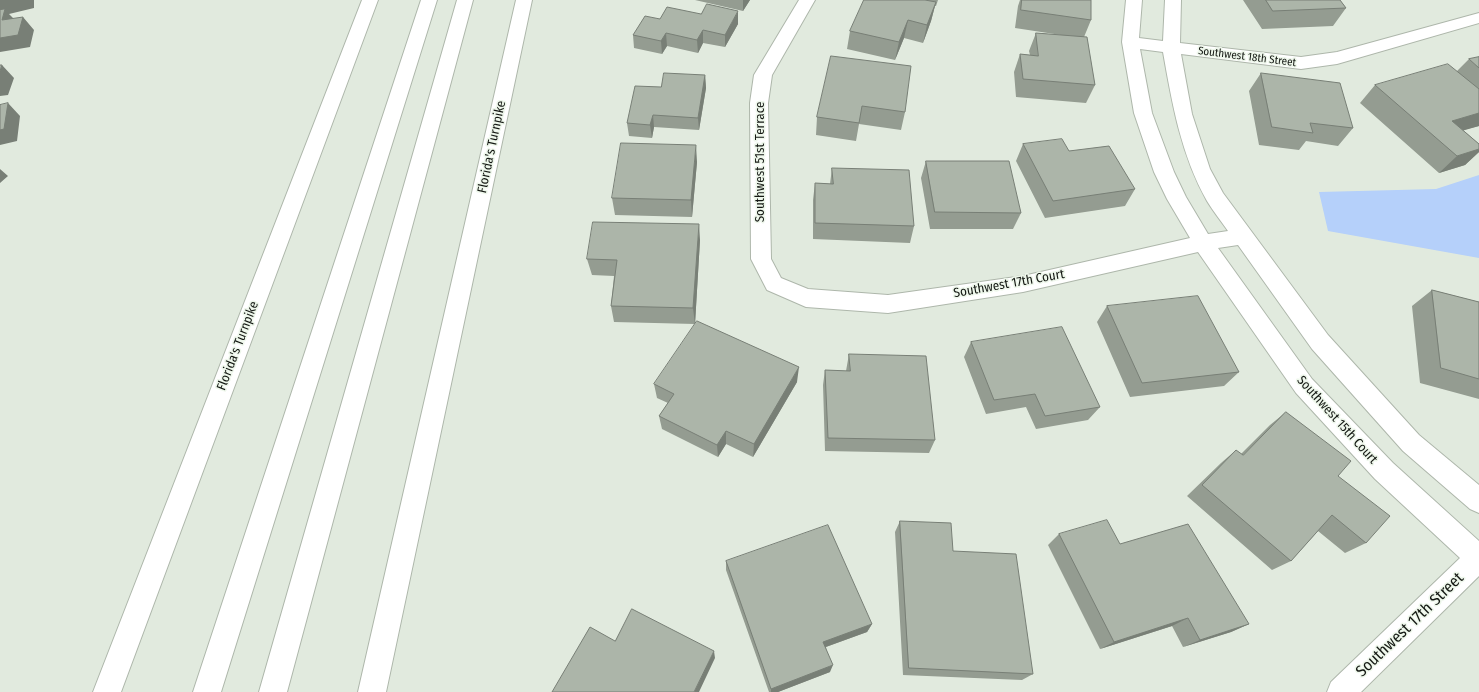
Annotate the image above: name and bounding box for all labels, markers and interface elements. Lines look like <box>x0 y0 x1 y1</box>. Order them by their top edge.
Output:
street label: Southwest 18th Street <box>1197 44 1297 70</box>
street label: Florida's Turnpike <box>475 99 509 195</box>
street label: Southwest 51st Terrace <box>752 102 768 222</box>
street label: Southwest 17th Court <box>952 267 1066 301</box>
street label: Florida's Turnpike <box>214 299 262 393</box>
street label: Southwest 15th Court <box>1293 373 1381 467</box>
street label: Southwest 17th Street <box>1352 569 1468 681</box>

